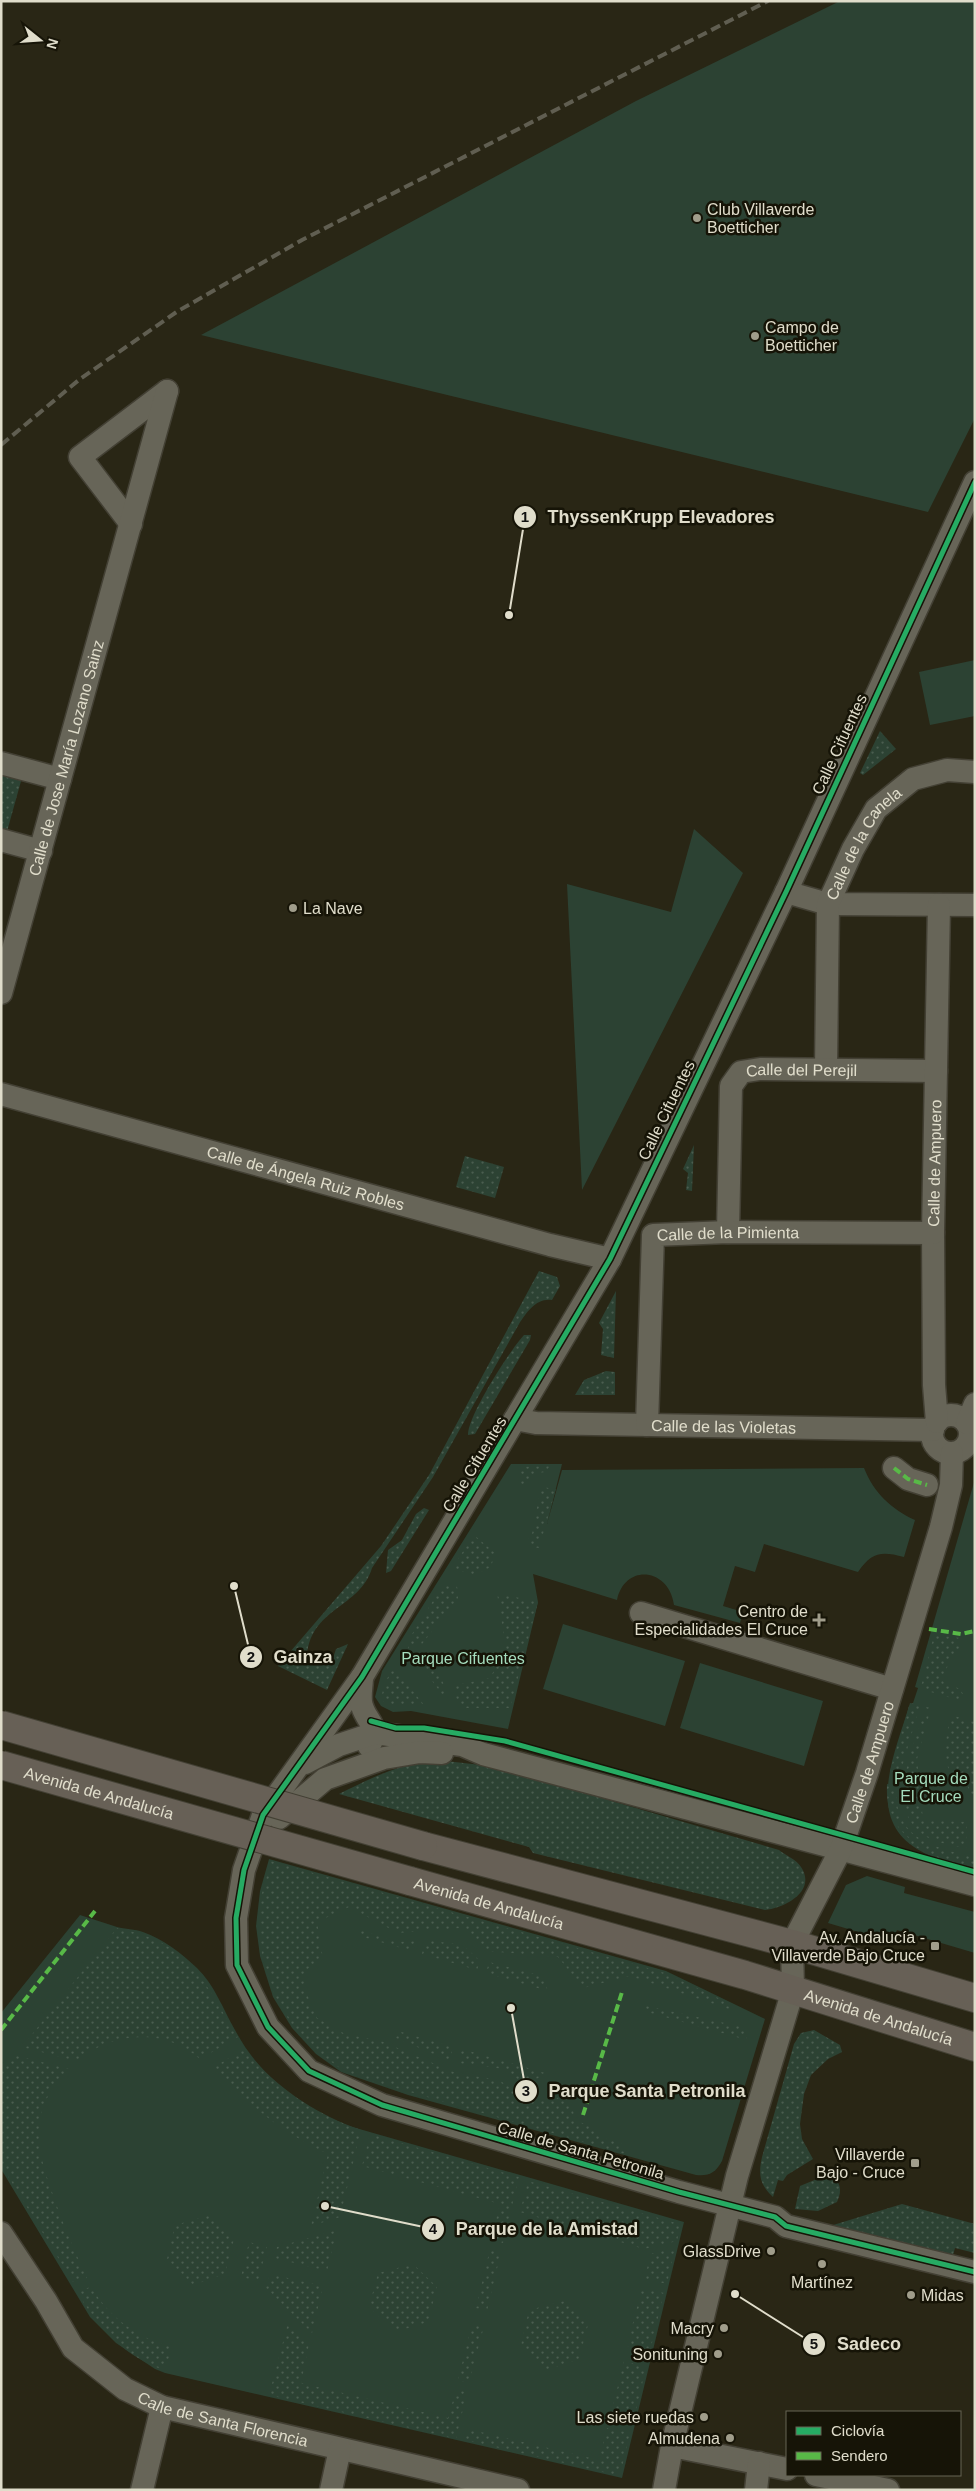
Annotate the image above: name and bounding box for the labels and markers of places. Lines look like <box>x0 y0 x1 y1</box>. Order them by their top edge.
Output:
place label: Club Villaverde Boetticher <box>707 201 814 236</box>
marker: Club Villaverde Boetticher <box>691 212 703 224</box>
place label: Campo de Boetticher <box>765 319 839 354</box>
marker: Campo de Boetticher <box>749 330 761 342</box>
callout: ThyssenKrupp Elevadores <box>513 501 785 534</box>
place label: La Nave <box>303 900 363 917</box>
marker: La Nave <box>287 902 299 914</box>
place label: Centro de Especialidades El Cruce <box>635 1603 808 1638</box>
marker: Centro de Especialidades El Cruce <box>812 1613 826 1627</box>
callout: Gainza <box>239 1641 343 1674</box>
place label: Av. Andalucía - Villaverde Bajo Cruce <box>771 1929 925 1964</box>
marker: Av. Andalucía - Villaverde Bajo Cruce <box>929 1940 941 1952</box>
callout: Parque Santa Petronila <box>514 2074 756 2107</box>
place label: Villaverde Bajo - Cruce <box>816 2146 905 2181</box>
marker: Villaverde Bajo - Cruce <box>909 2157 921 2169</box>
callout: Parque de la Amistad <box>420 2212 648 2245</box>
place label: GlassDrive <box>683 2243 761 2260</box>
marker: GlassDrive <box>765 2245 777 2257</box>
marker: Martínez <box>816 2258 828 2270</box>
place label: Martínez <box>791 2274 853 2291</box>
place label: Midas <box>921 2287 964 2304</box>
marker: Midas <box>905 2289 917 2301</box>
place label: Macry <box>670 2320 714 2337</box>
marker: Macry <box>718 2322 730 2334</box>
callout: Sadeco <box>802 2327 911 2360</box>
place label: Sonituning <box>632 2346 708 2363</box>
marker: Sonituning <box>712 2348 724 2360</box>
place label: Las siete ruedas <box>577 2409 694 2426</box>
marker: Las siete ruedas <box>698 2411 710 2423</box>
place label: Almudena <box>648 2430 720 2447</box>
marker: Almudena <box>724 2432 736 2444</box>

